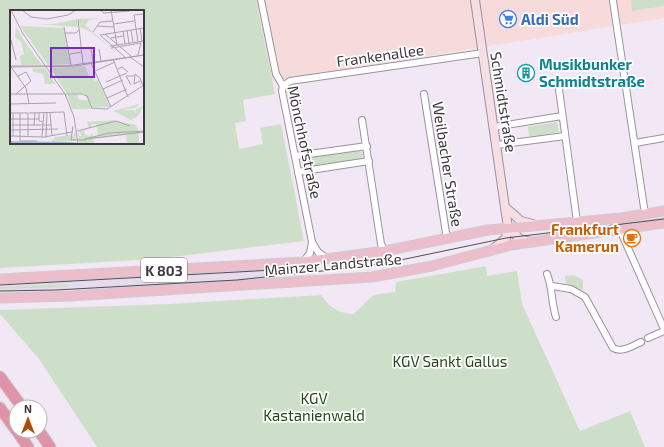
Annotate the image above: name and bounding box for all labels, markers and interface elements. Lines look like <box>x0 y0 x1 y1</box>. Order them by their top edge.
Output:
supermarket icon: Aldi Süd <box>498 9 518 29</box>
inset map <box>10 10 144 144</box>
place label: Aldi Süd <box>521 10 579 28</box>
street label: Frankenallee <box>335 40 425 70</box>
street label: Schmidtstraße <box>487 51 521 153</box>
place label: Musikbunker Schmidtstraße <box>539 55 645 90</box>
building icon: Musikbunker Schmidtstraße <box>516 63 536 83</box>
street label: Mönchhofstraße <box>284 84 326 200</box>
street label: Weilbacher Straße <box>429 100 467 228</box>
place label: Frankfurt Kamerun <box>551 220 619 255</box>
cafe icon: Frankfurt Kamerun <box>622 228 642 248</box>
street label: Mainzer Landstraße <box>264 249 402 279</box>
road number: K 803 <box>141 258 187 282</box>
park label: KGV Sankt Gallus <box>393 352 507 370</box>
park label: KGV Kastanienwald <box>263 389 365 424</box>
north arrow <box>8 399 48 439</box>
text: N <box>24 402 32 415</box>

